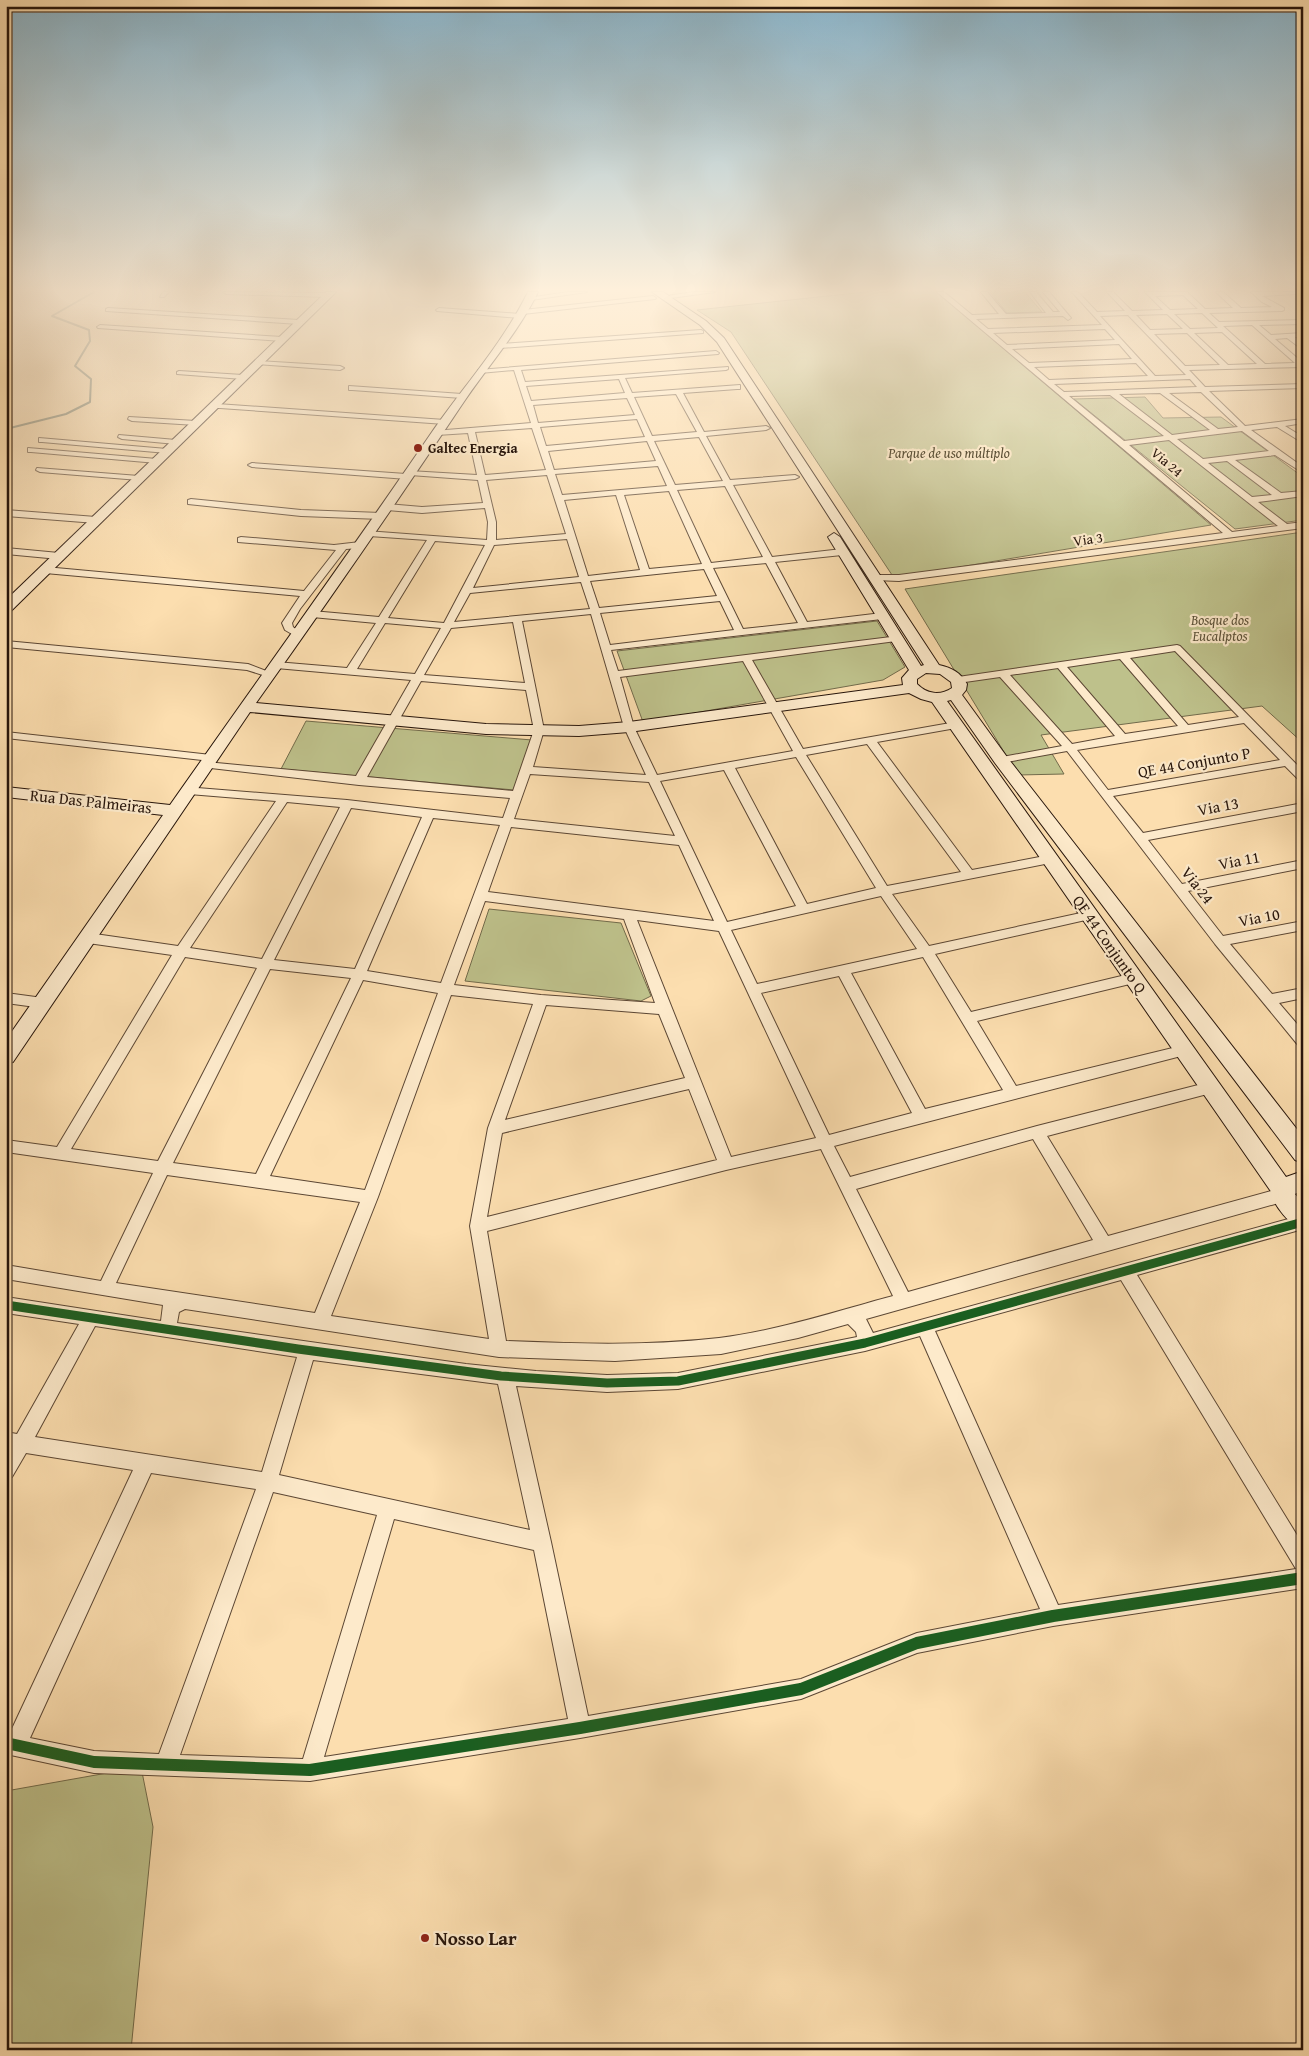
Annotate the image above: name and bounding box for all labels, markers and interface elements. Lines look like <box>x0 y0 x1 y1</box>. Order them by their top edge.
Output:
place label: Galtec Energia <box>428 438 519 458</box>
marker: Galtec Energia <box>412 442 424 454</box>
park label: Parque de uso múltiplo <box>887 443 1010 463</box>
street label: Via 24 <box>1147 443 1188 481</box>
street label: Via 3 <box>1072 527 1104 551</box>
park label: Bosque dos Eucaliptos <box>1190 610 1249 646</box>
street label: QE 44 Conjunto P <box>1136 740 1252 784</box>
street label: Rua Das Palmeiras <box>29 783 153 819</box>
street label: Via 13 <box>1195 790 1241 822</box>
street label: Via 11 <box>1216 844 1262 876</box>
street label: Via 24 <box>1176 861 1220 909</box>
street label: QE 44 Conjunto Q <box>1067 890 1154 999</box>
street label: Via 10 <box>1236 901 1282 933</box>
place label: Nosso Lar <box>435 1924 517 1952</box>
marker: Nosso Lar <box>419 1932 431 1944</box>

